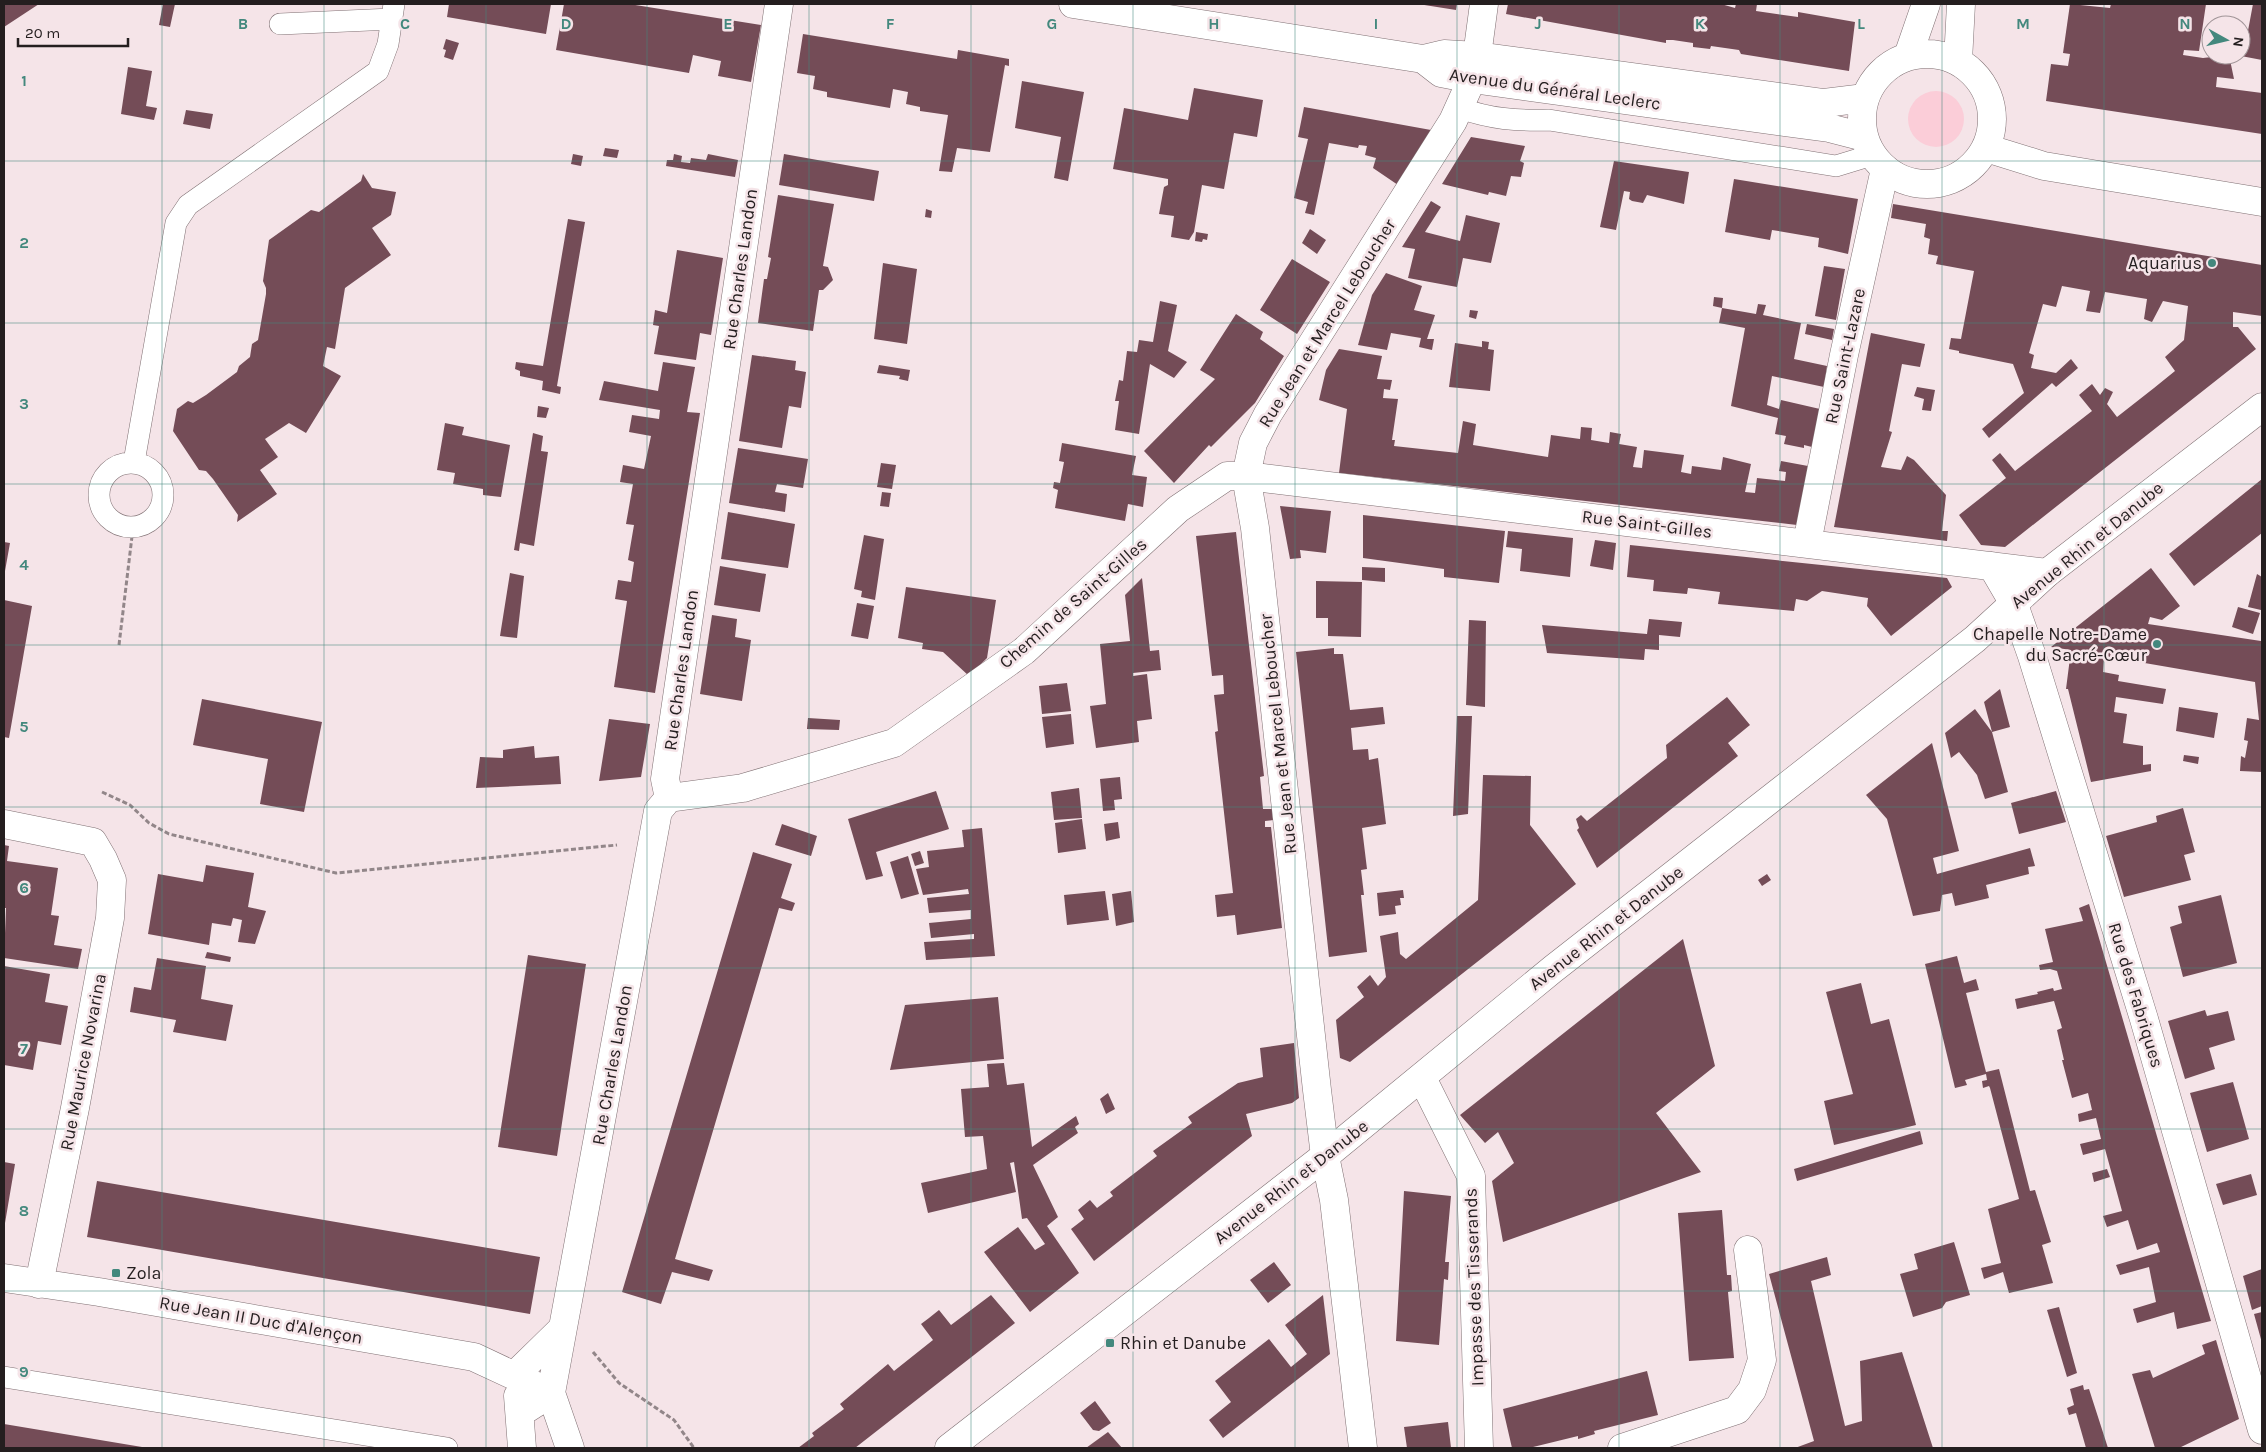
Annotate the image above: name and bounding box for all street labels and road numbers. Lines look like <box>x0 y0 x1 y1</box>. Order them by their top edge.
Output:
street label: Avenue du Général Leclerc <box>1448 63 1662 115</box>
street label: Rue Charles Landon <box>718 187 762 351</box>
street label: Rue Jean et Marcel Leboucher <box>1254 214 1401 431</box>
street label: Rue Saint-Lazare <box>1820 286 1870 426</box>
street label: Avenue Rhin et Danube <box>2006 477 2168 613</box>
street label: Rue Saint-Gilles <box>1581 505 1713 543</box>
street label: Chemin de Saint-Gilles <box>995 533 1151 673</box>
street label: Rue Charles Landon <box>659 588 703 752</box>
street label: Rue Jean et Marcel Leboucher <box>1254 612 1302 855</box>
street label: Avenue Rhin et Danube <box>1525 861 1687 995</box>
street label: Rue des Fabriques <box>2103 920 2169 1070</box>
street label: Rue Maurice Novarina <box>55 972 111 1152</box>
street label: Rue Charles Landon <box>587 983 637 1147</box>
street label: Avenue Rhin et Danube <box>1210 1115 1372 1249</box>
street label: Impasse des Tisserands <box>1460 1188 1488 1386</box>
street label: Rue Jean II Duc d'Alençon <box>158 1291 364 1349</box>

